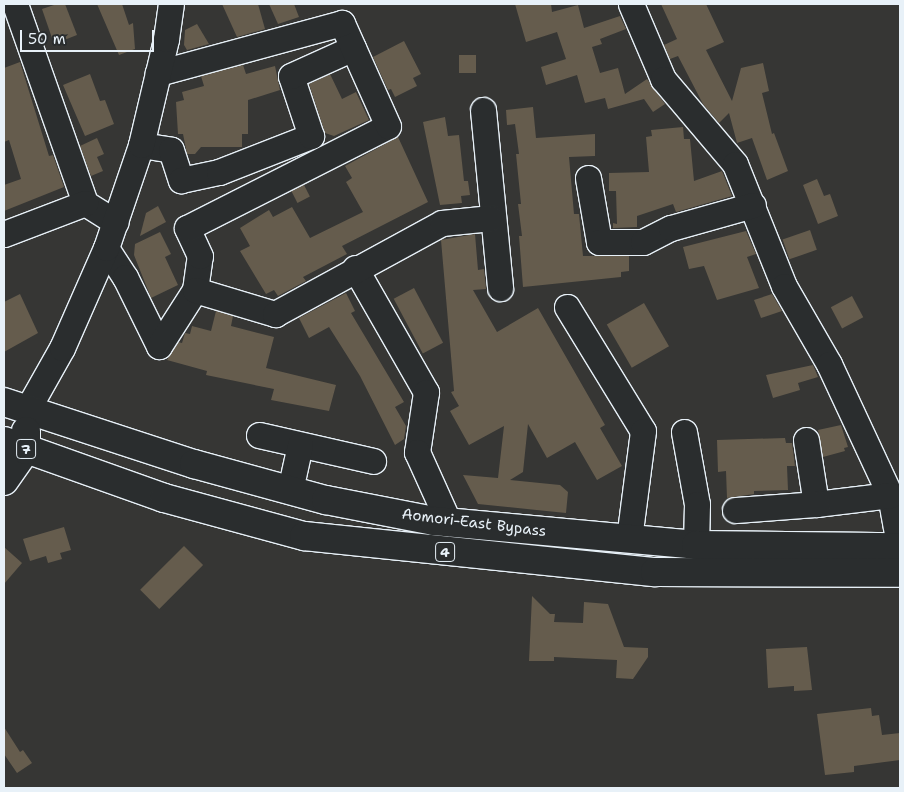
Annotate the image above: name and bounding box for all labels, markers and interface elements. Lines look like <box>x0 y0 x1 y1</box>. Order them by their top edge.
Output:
scale bar <box>22 20 156 52</box>
text: 50 m <box>28 29 66 49</box>
road number: 7 <box>16 438 36 460</box>
street label: Aomori-East Bypass <box>401 505 547 541</box>
road number: 4 <box>435 540 455 564</box>

